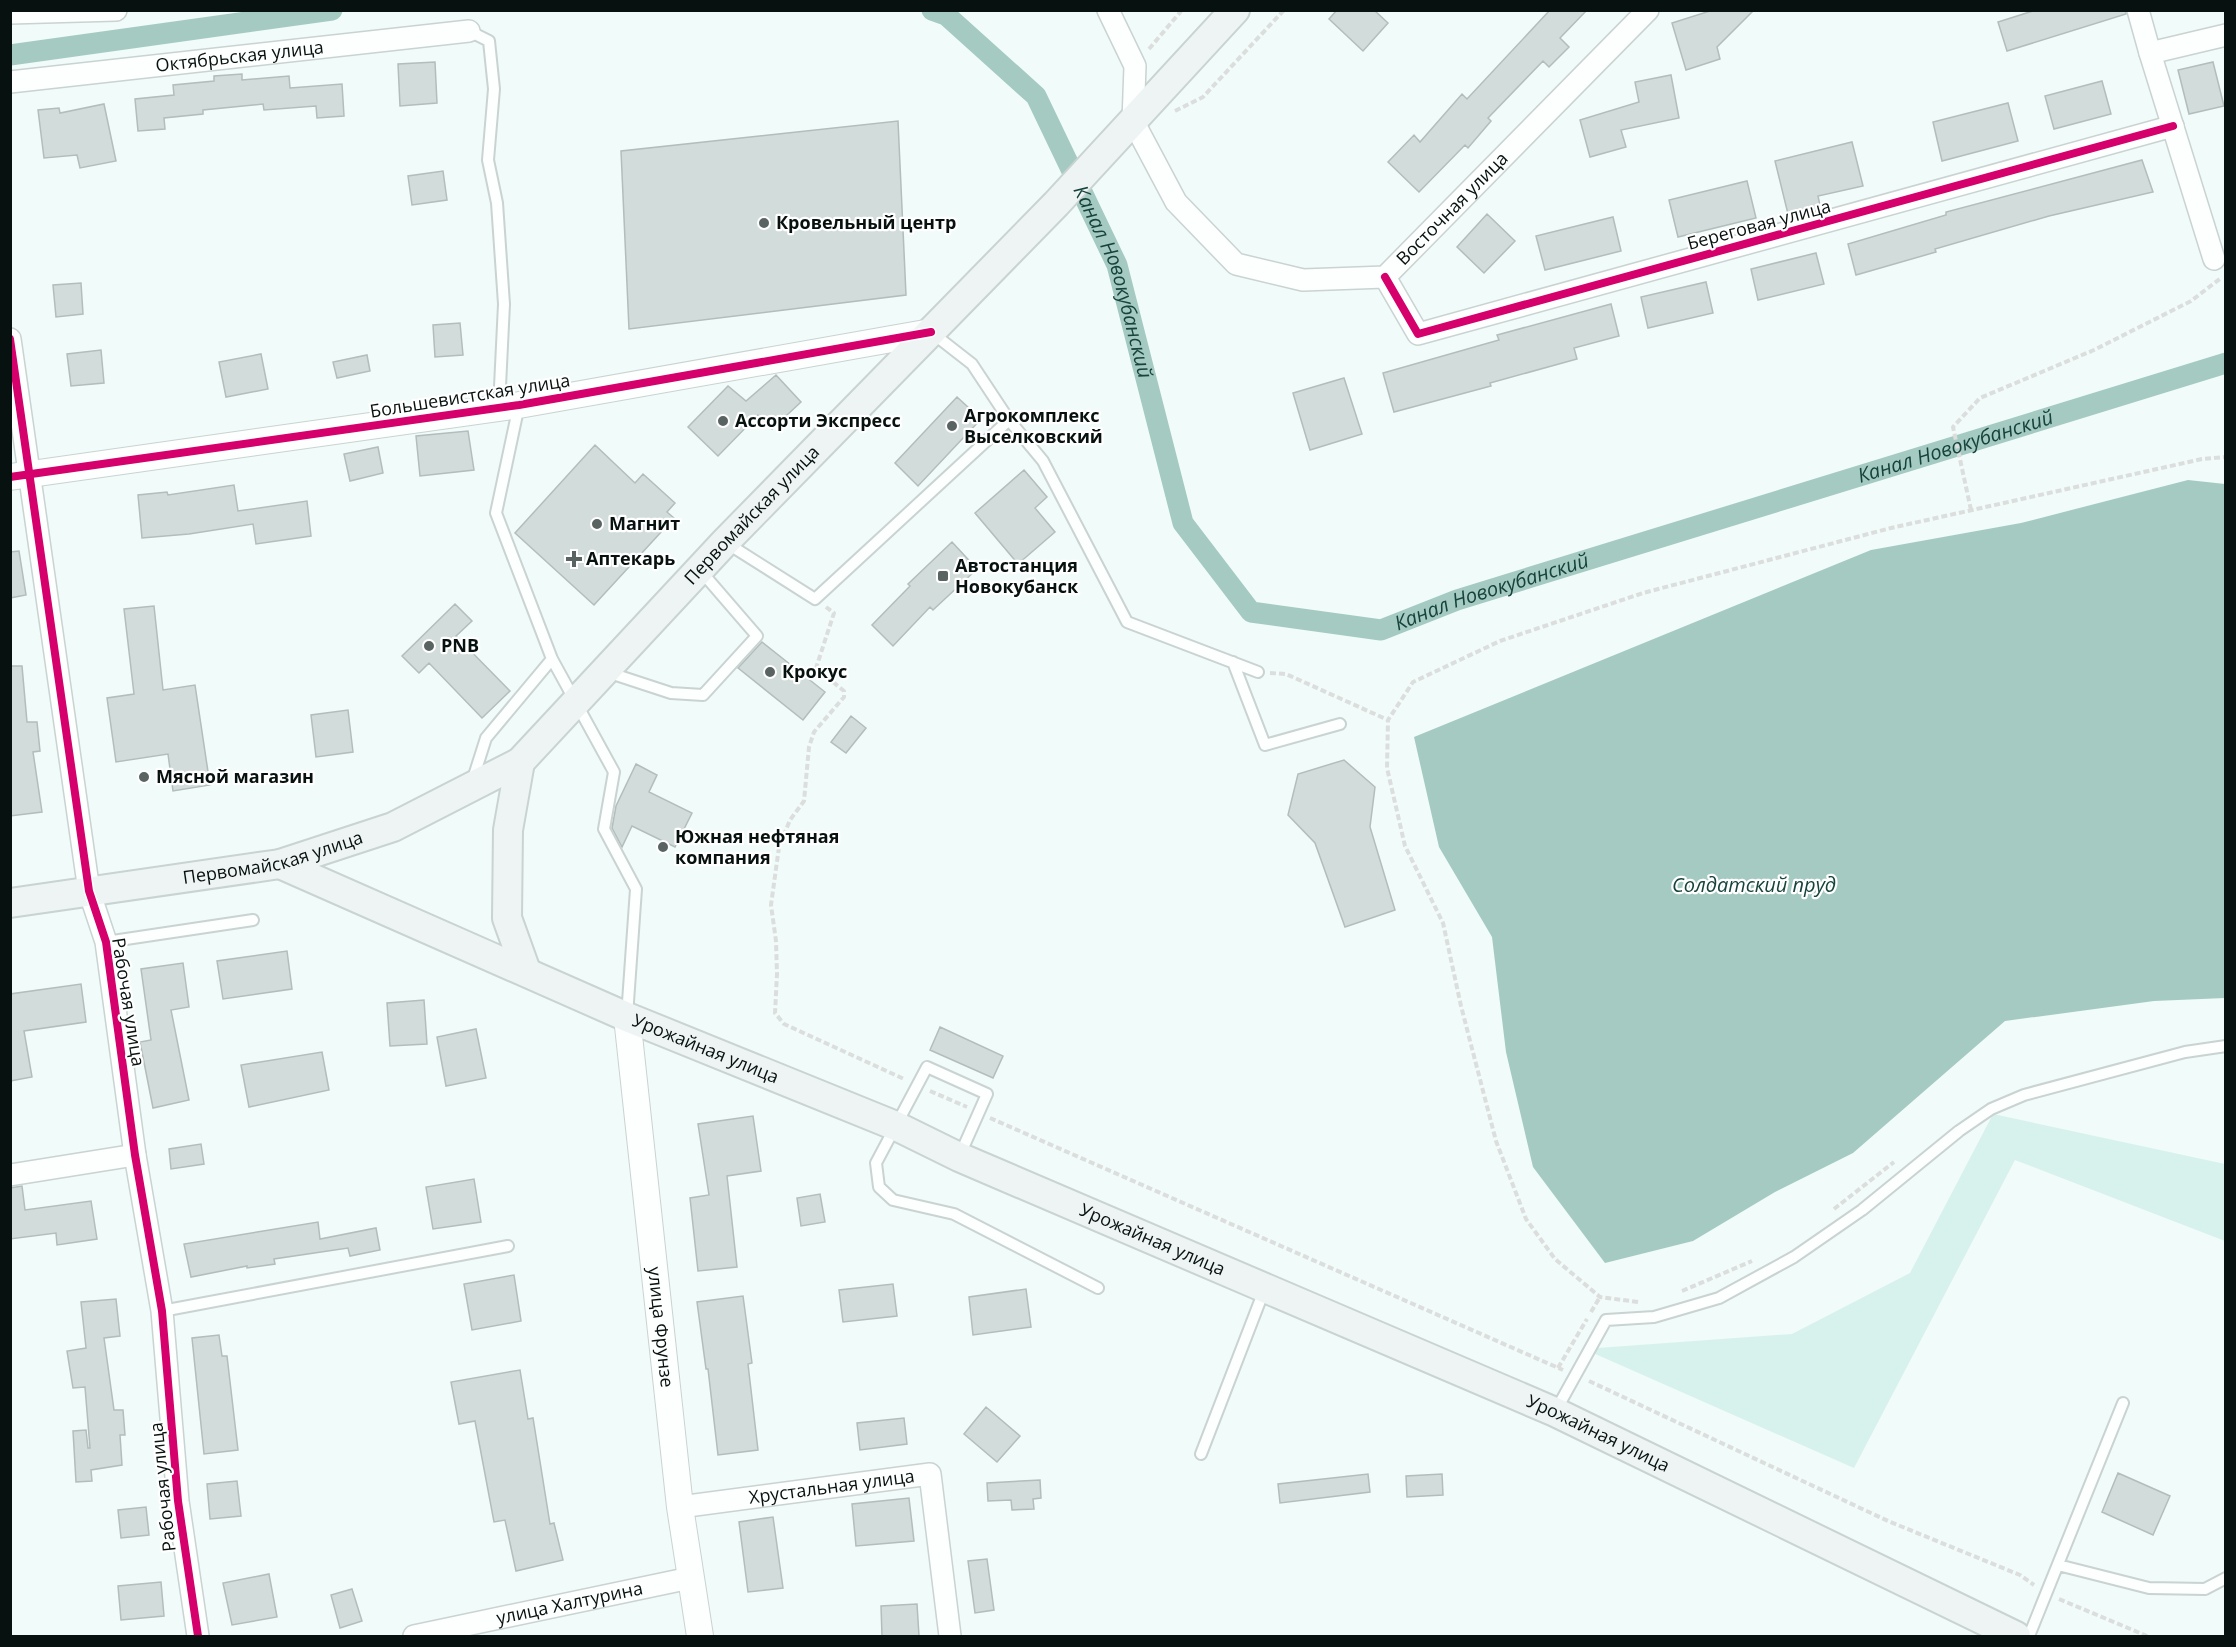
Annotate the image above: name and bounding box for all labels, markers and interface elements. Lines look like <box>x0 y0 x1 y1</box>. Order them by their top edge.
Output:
street label: Октябрьская улица <box>154 34 325 77</box>
street label: Восточная улица <box>1391 146 1513 270</box>
water label: Канал Новокубанский <box>1068 180 1160 381</box>
street label: Береговая улица <box>1684 193 1833 255</box>
place label: Кровельный центр <box>776 210 956 234</box>
marker: Кровельный центр <box>757 216 771 230</box>
street label: Большевистская улица <box>368 367 572 423</box>
place label: Агрокомплекс Выселковский <box>964 403 1103 448</box>
water label: Канал Новокубанский <box>1854 403 2057 489</box>
place label: Ассорти Экспресс <box>735 408 901 432</box>
marker: Ассорти Экспресс <box>716 414 730 428</box>
marker: Агрокомплекс Выселковский <box>945 419 959 433</box>
street label: Первомайская улица <box>678 440 824 589</box>
place label: Магнит <box>609 511 680 535</box>
marker: Магнит <box>590 517 604 531</box>
place label: Аптекарь <box>586 546 675 570</box>
water label: Канал Новокубанский <box>1390 546 1592 636</box>
marker: Аптекарь <box>567 552 581 566</box>
place label: Автостанция Новокубанск <box>955 553 1079 598</box>
marker: Автостанция Новокубанск <box>936 569 950 583</box>
place label: PNB <box>441 633 479 657</box>
marker: PNB <box>422 639 436 653</box>
place label: Крокус <box>782 659 847 683</box>
marker: Крокус <box>763 665 777 679</box>
place label: Мясной магазин <box>156 764 314 788</box>
marker: Мясной магазин <box>137 770 151 784</box>
place label: Южная нефтяная компания <box>675 824 839 869</box>
street label: Первомайская улица <box>181 825 366 889</box>
marker: Южная нефтяная компания <box>656 840 670 854</box>
water label: Солдатский пруд <box>1672 871 1836 898</box>
street label: Рабочая улица <box>107 936 151 1068</box>
street label: Урожайная улица <box>629 1008 783 1088</box>
street label: Урожайная улица <box>1076 1197 1229 1280</box>
street label: улица Фрунзе <box>643 1265 680 1389</box>
street label: Урожайная улица <box>1523 1388 1674 1477</box>
street label: Рабочая улица <box>143 1421 181 1553</box>
street label: Хрустальная улица <box>747 1463 916 1509</box>
street label: улица Халтурина <box>494 1575 645 1629</box>

